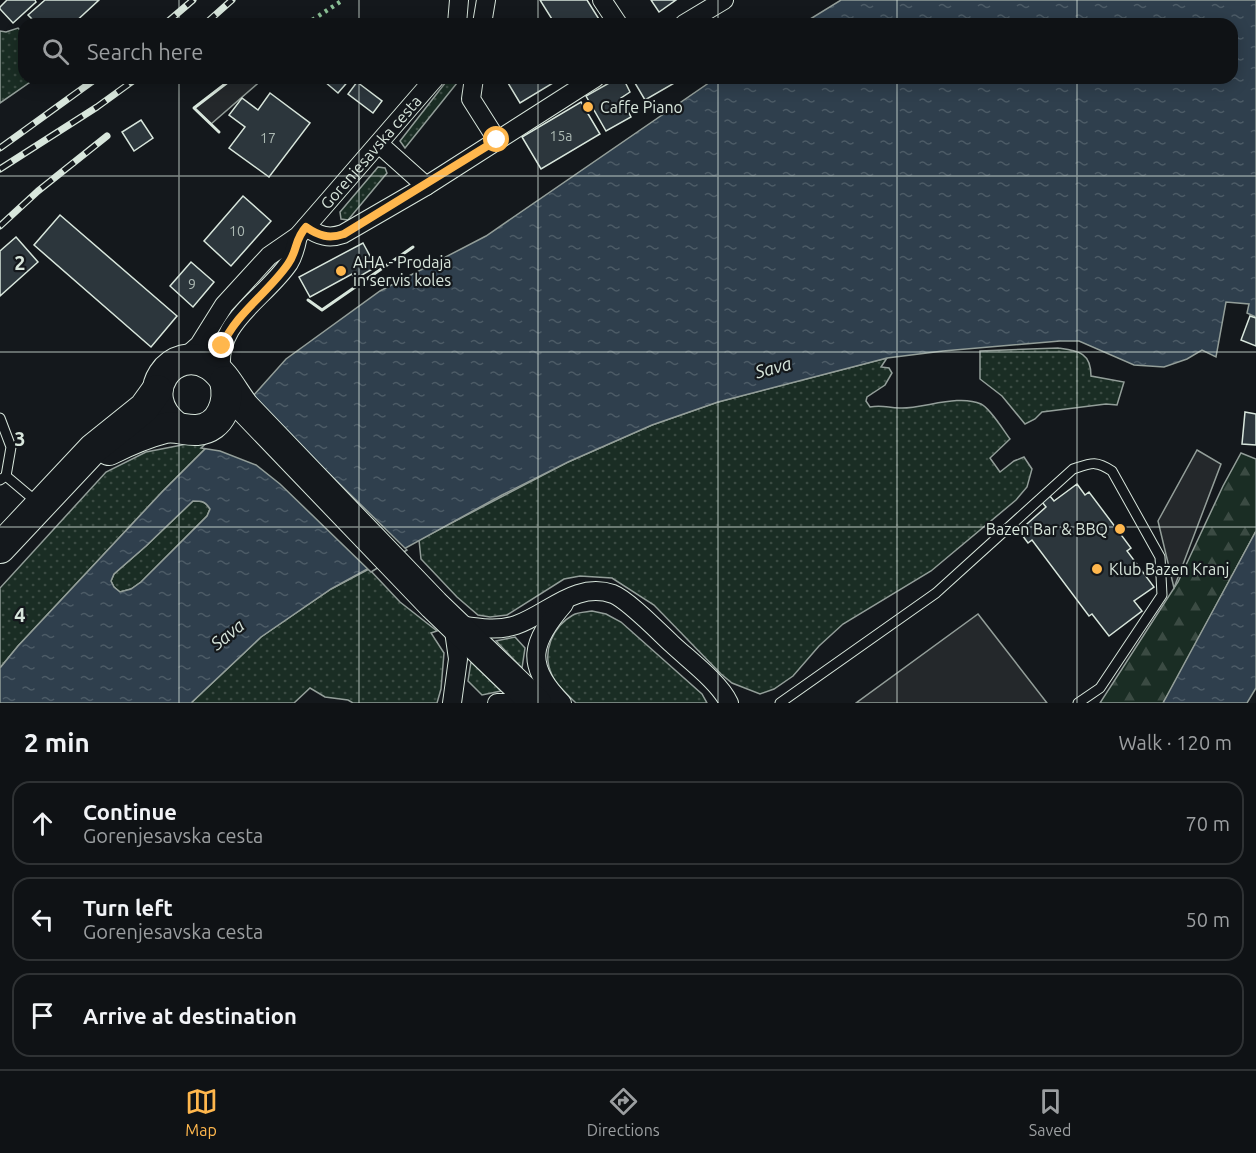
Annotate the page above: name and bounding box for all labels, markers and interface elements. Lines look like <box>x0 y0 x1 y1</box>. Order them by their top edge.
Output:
search box <box>18 18 1238 84</box>
icon: search <box>39 35 72 68</box>
text: Search here <box>87 39 203 64</box>
street label: Gorenjesavska cesta <box>317 92 425 213</box>
place label: Caffe Piano <box>600 98 683 116</box>
marker: Caffe Piano <box>581 100 595 114</box>
route start <box>483 126 509 152</box>
house number: 15a <box>550 128 573 144</box>
house number: 17 <box>260 130 276 146</box>
house number: 10 <box>229 223 245 239</box>
text: 2 <box>14 251 26 274</box>
place label: AHA - Prodaja in servis koles <box>353 253 452 289</box>
marker: AHA - Prodaja in servis koles <box>334 264 348 278</box>
house number: 9 <box>188 276 196 292</box>
route end <box>208 332 234 358</box>
water label: Sava <box>752 352 794 382</box>
text: 3 <box>14 427 26 450</box>
place label: Bazen Bar & BBQ <box>986 520 1108 538</box>
marker: Bazen Bar & BBQ <box>1113 522 1127 536</box>
place label: Klub Bazen Kranj <box>1109 560 1229 578</box>
marker: Klub Bazen Kranj <box>1090 562 1104 576</box>
text: 4 <box>14 603 26 626</box>
water label: Sava <box>206 614 248 654</box>
text: 2 min <box>24 728 90 757</box>
text: Walk · 120 m <box>1119 731 1232 754</box>
text: Continue <box>83 799 177 824</box>
icon: ahead <box>26 807 59 840</box>
text: 70 m <box>1186 812 1230 835</box>
text: Gorenjesavska cesta <box>83 824 263 847</box>
text: Turn left <box>83 895 173 920</box>
icon: left <box>26 903 59 936</box>
text: 50 m <box>1186 908 1230 931</box>
text: Gorenjesavska cesta <box>83 920 263 943</box>
icon: arrive <box>26 999 59 1032</box>
text: Arrive at destination <box>83 1003 297 1028</box>
tab: Map <box>185 1085 218 1139</box>
tab: Directions <box>587 1085 660 1139</box>
tab: Saved <box>1029 1085 1071 1139</box>

